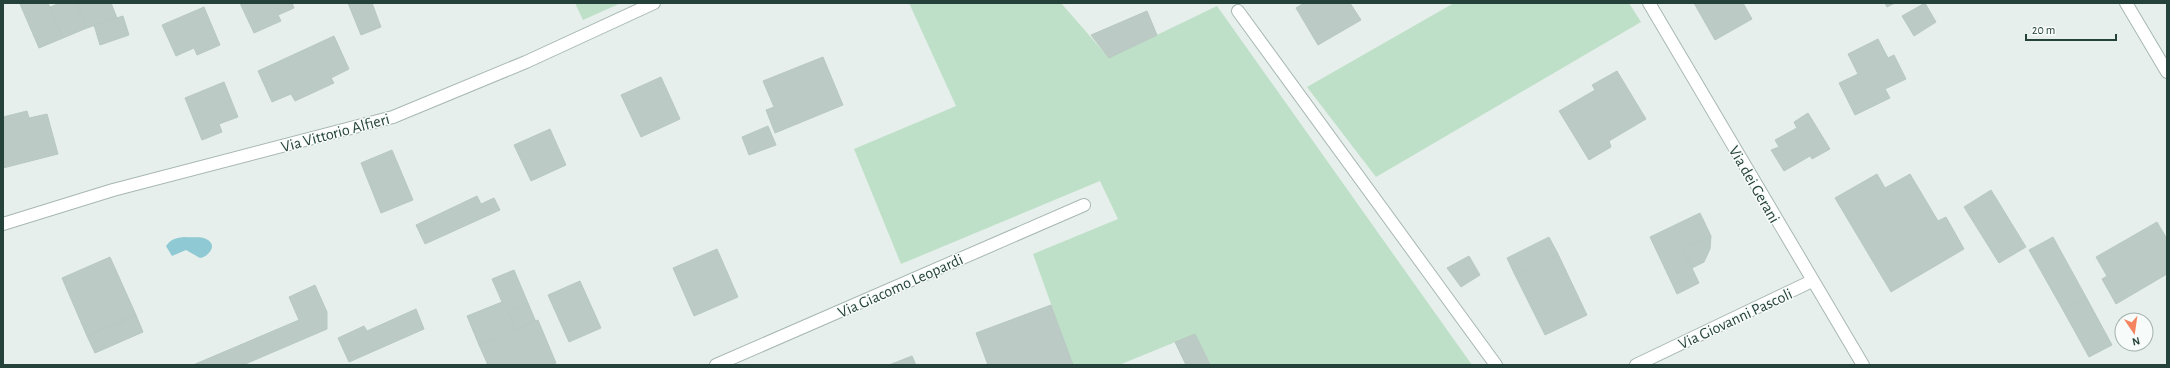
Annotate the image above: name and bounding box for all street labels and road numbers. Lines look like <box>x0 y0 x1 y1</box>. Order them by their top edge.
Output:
street label: Via Vittorio Alfieri <box>279 111 391 155</box>
street label: Via dei Gerani <box>1726 143 1783 226</box>
street label: Via Giacomo Leopardi <box>835 251 965 321</box>
street label: Via Giovanni Pascoli <box>1676 286 1795 352</box>

